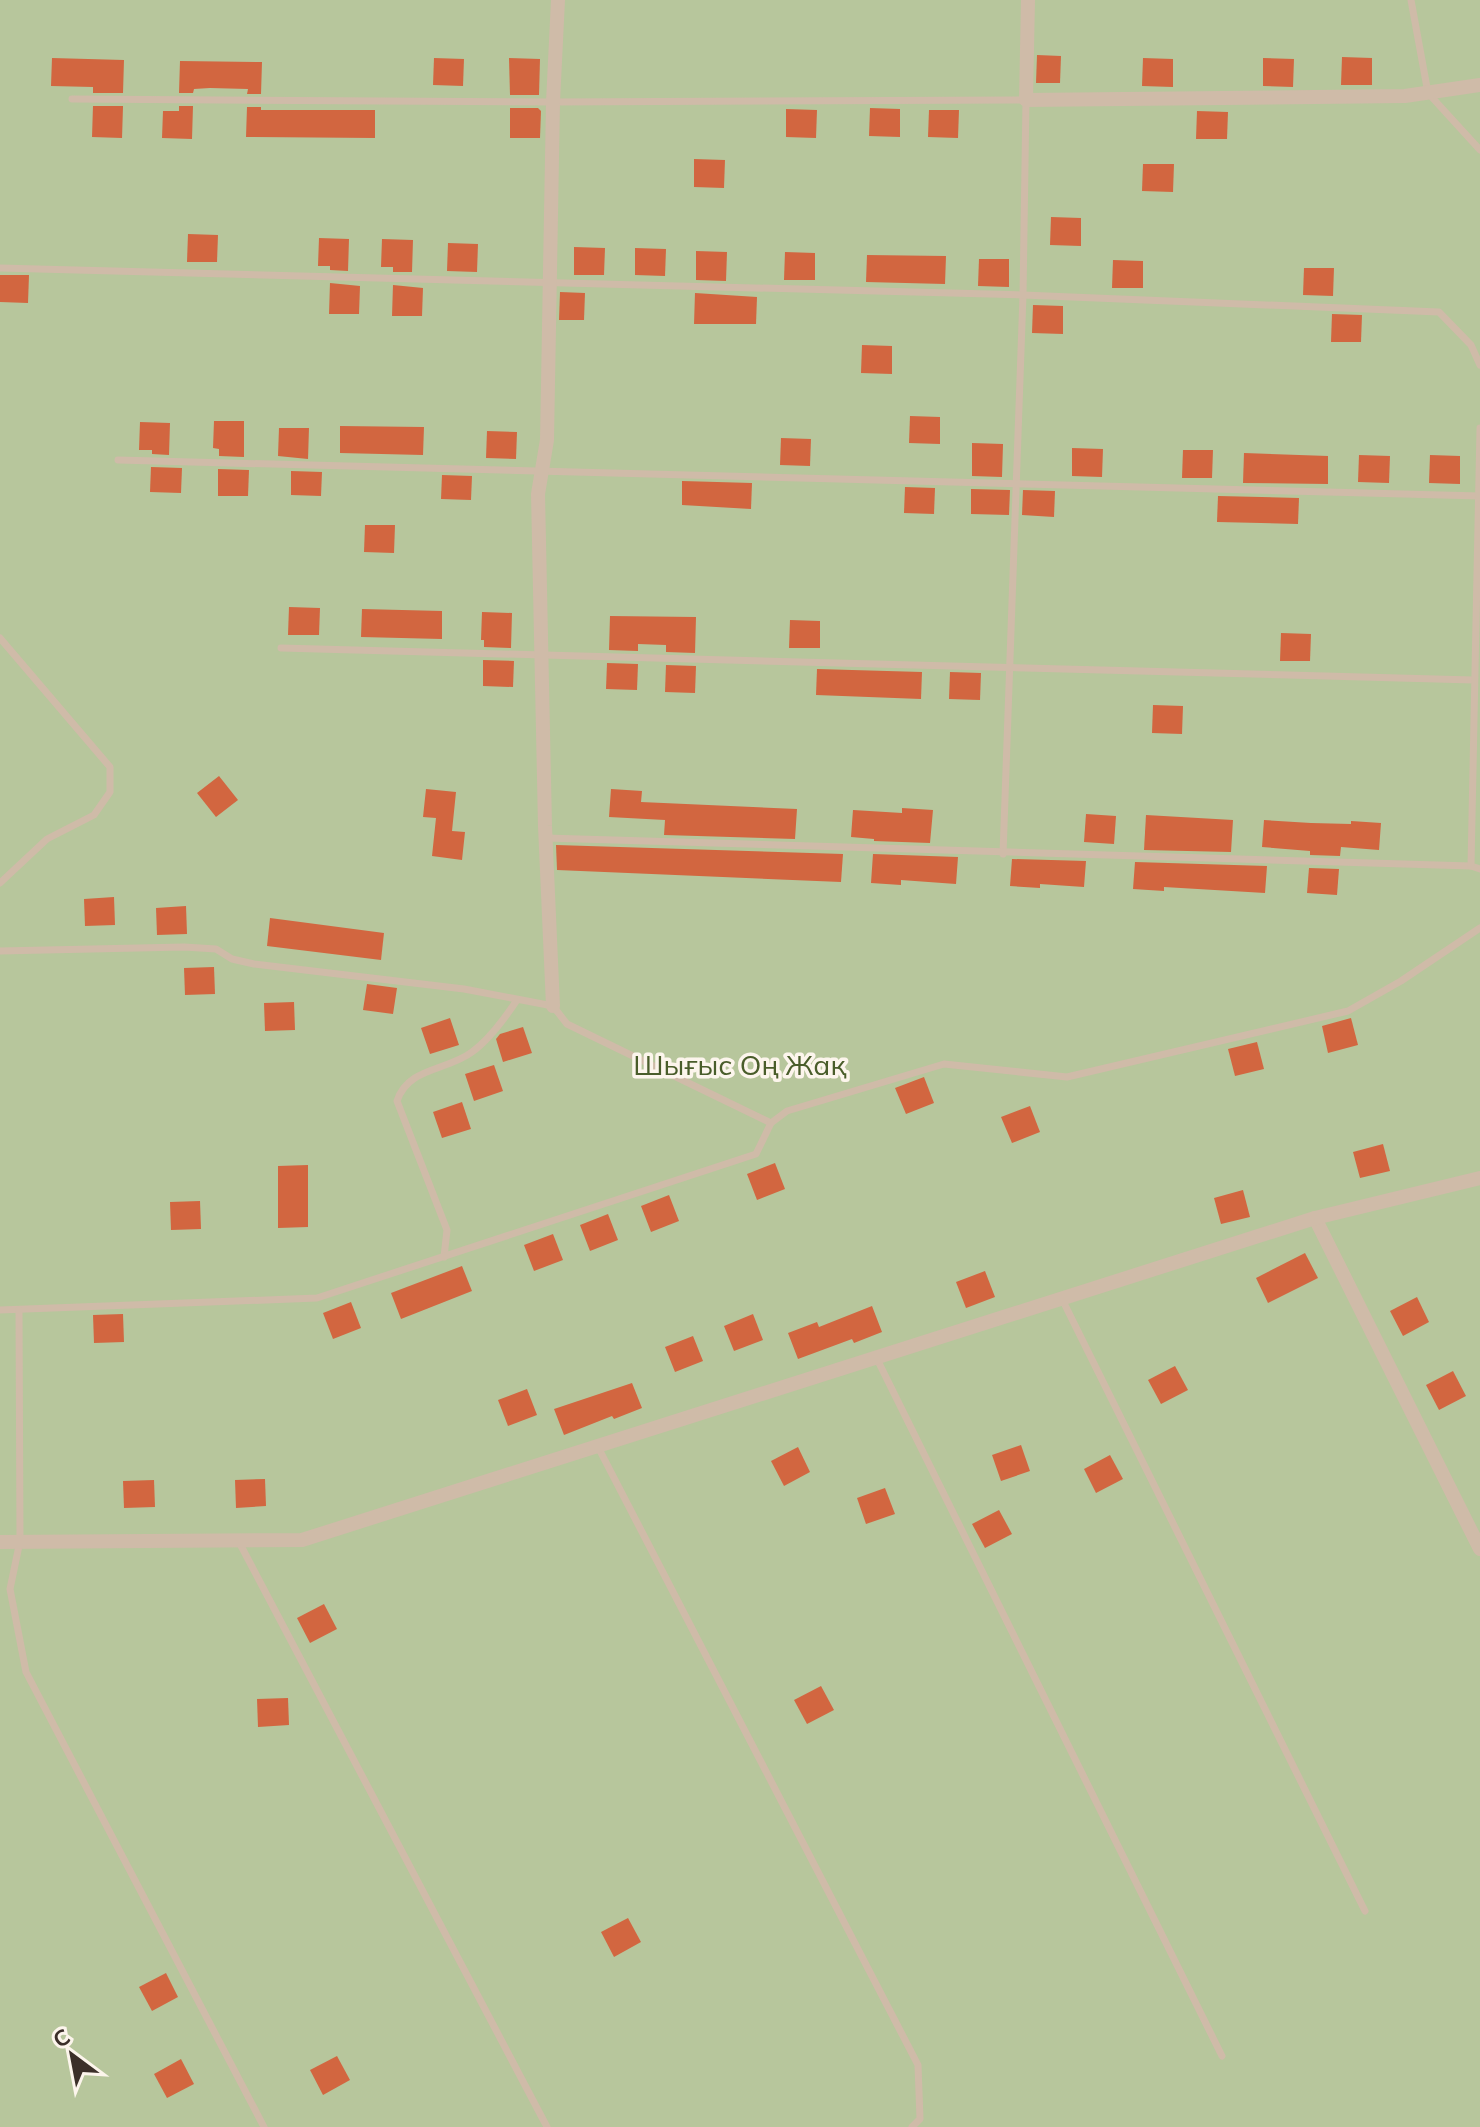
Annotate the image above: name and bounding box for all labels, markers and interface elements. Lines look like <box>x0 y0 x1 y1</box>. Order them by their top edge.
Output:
park label: Шығыс Оң Жақ <box>633 1047 847 1082</box>
north arrow <box>32 2015 112 2095</box>
text: С <box>48 2022 75 2054</box>

